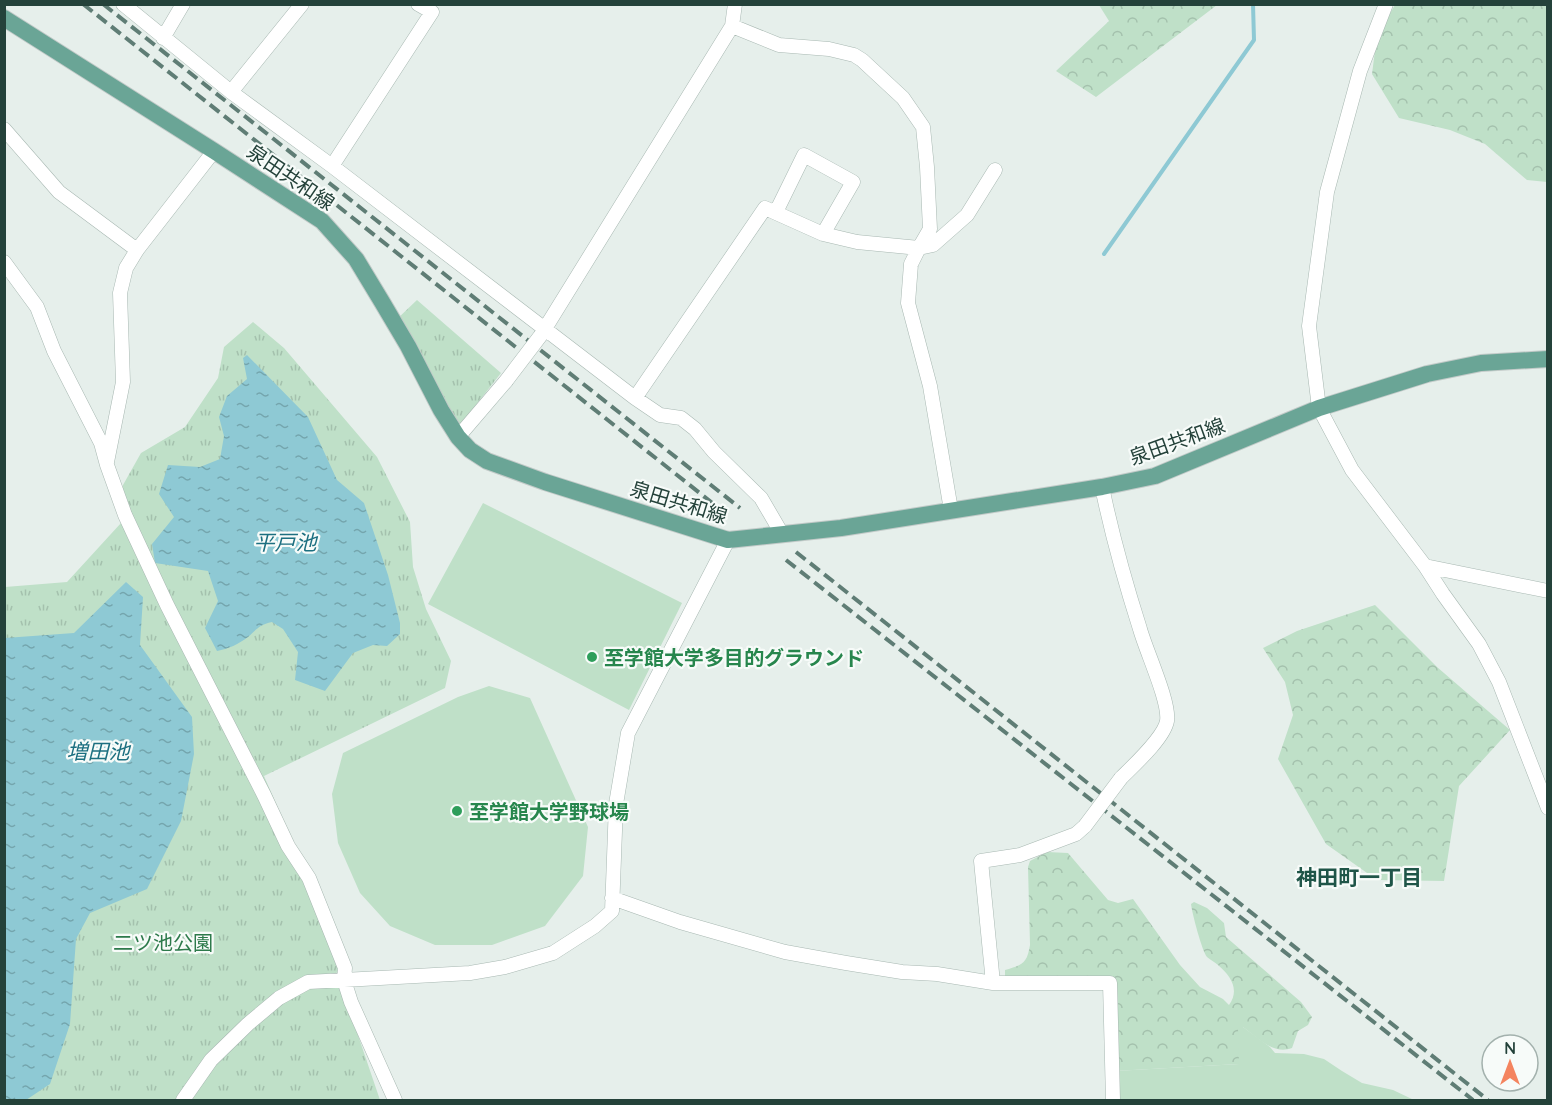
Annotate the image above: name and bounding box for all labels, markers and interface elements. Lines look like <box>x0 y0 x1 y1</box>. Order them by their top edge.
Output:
street label: 泉田共和線 <box>243 139 339 215</box>
street label: 泉田共和線 <box>1126 412 1228 470</box>
street label: 泉田共和線 <box>628 475 730 529</box>
water label: 平戸池 <box>254 529 318 555</box>
place label: 至学館大学多目的グラウンド <box>604 645 864 670</box>
marker: 至学館大学多目的グラウンド <box>585 650 599 664</box>
water label: 増田池 <box>67 738 131 764</box>
place label: 至学館大学野球場 <box>469 799 629 824</box>
marker: 至学館大学野球場 <box>450 804 464 818</box>
district label: 神田町一丁目 <box>1296 864 1422 890</box>
park label: 二ツ池公園 <box>113 930 213 955</box>
north arrow <box>1480 1033 1540 1093</box>
text: N <box>1504 1038 1516 1058</box>

